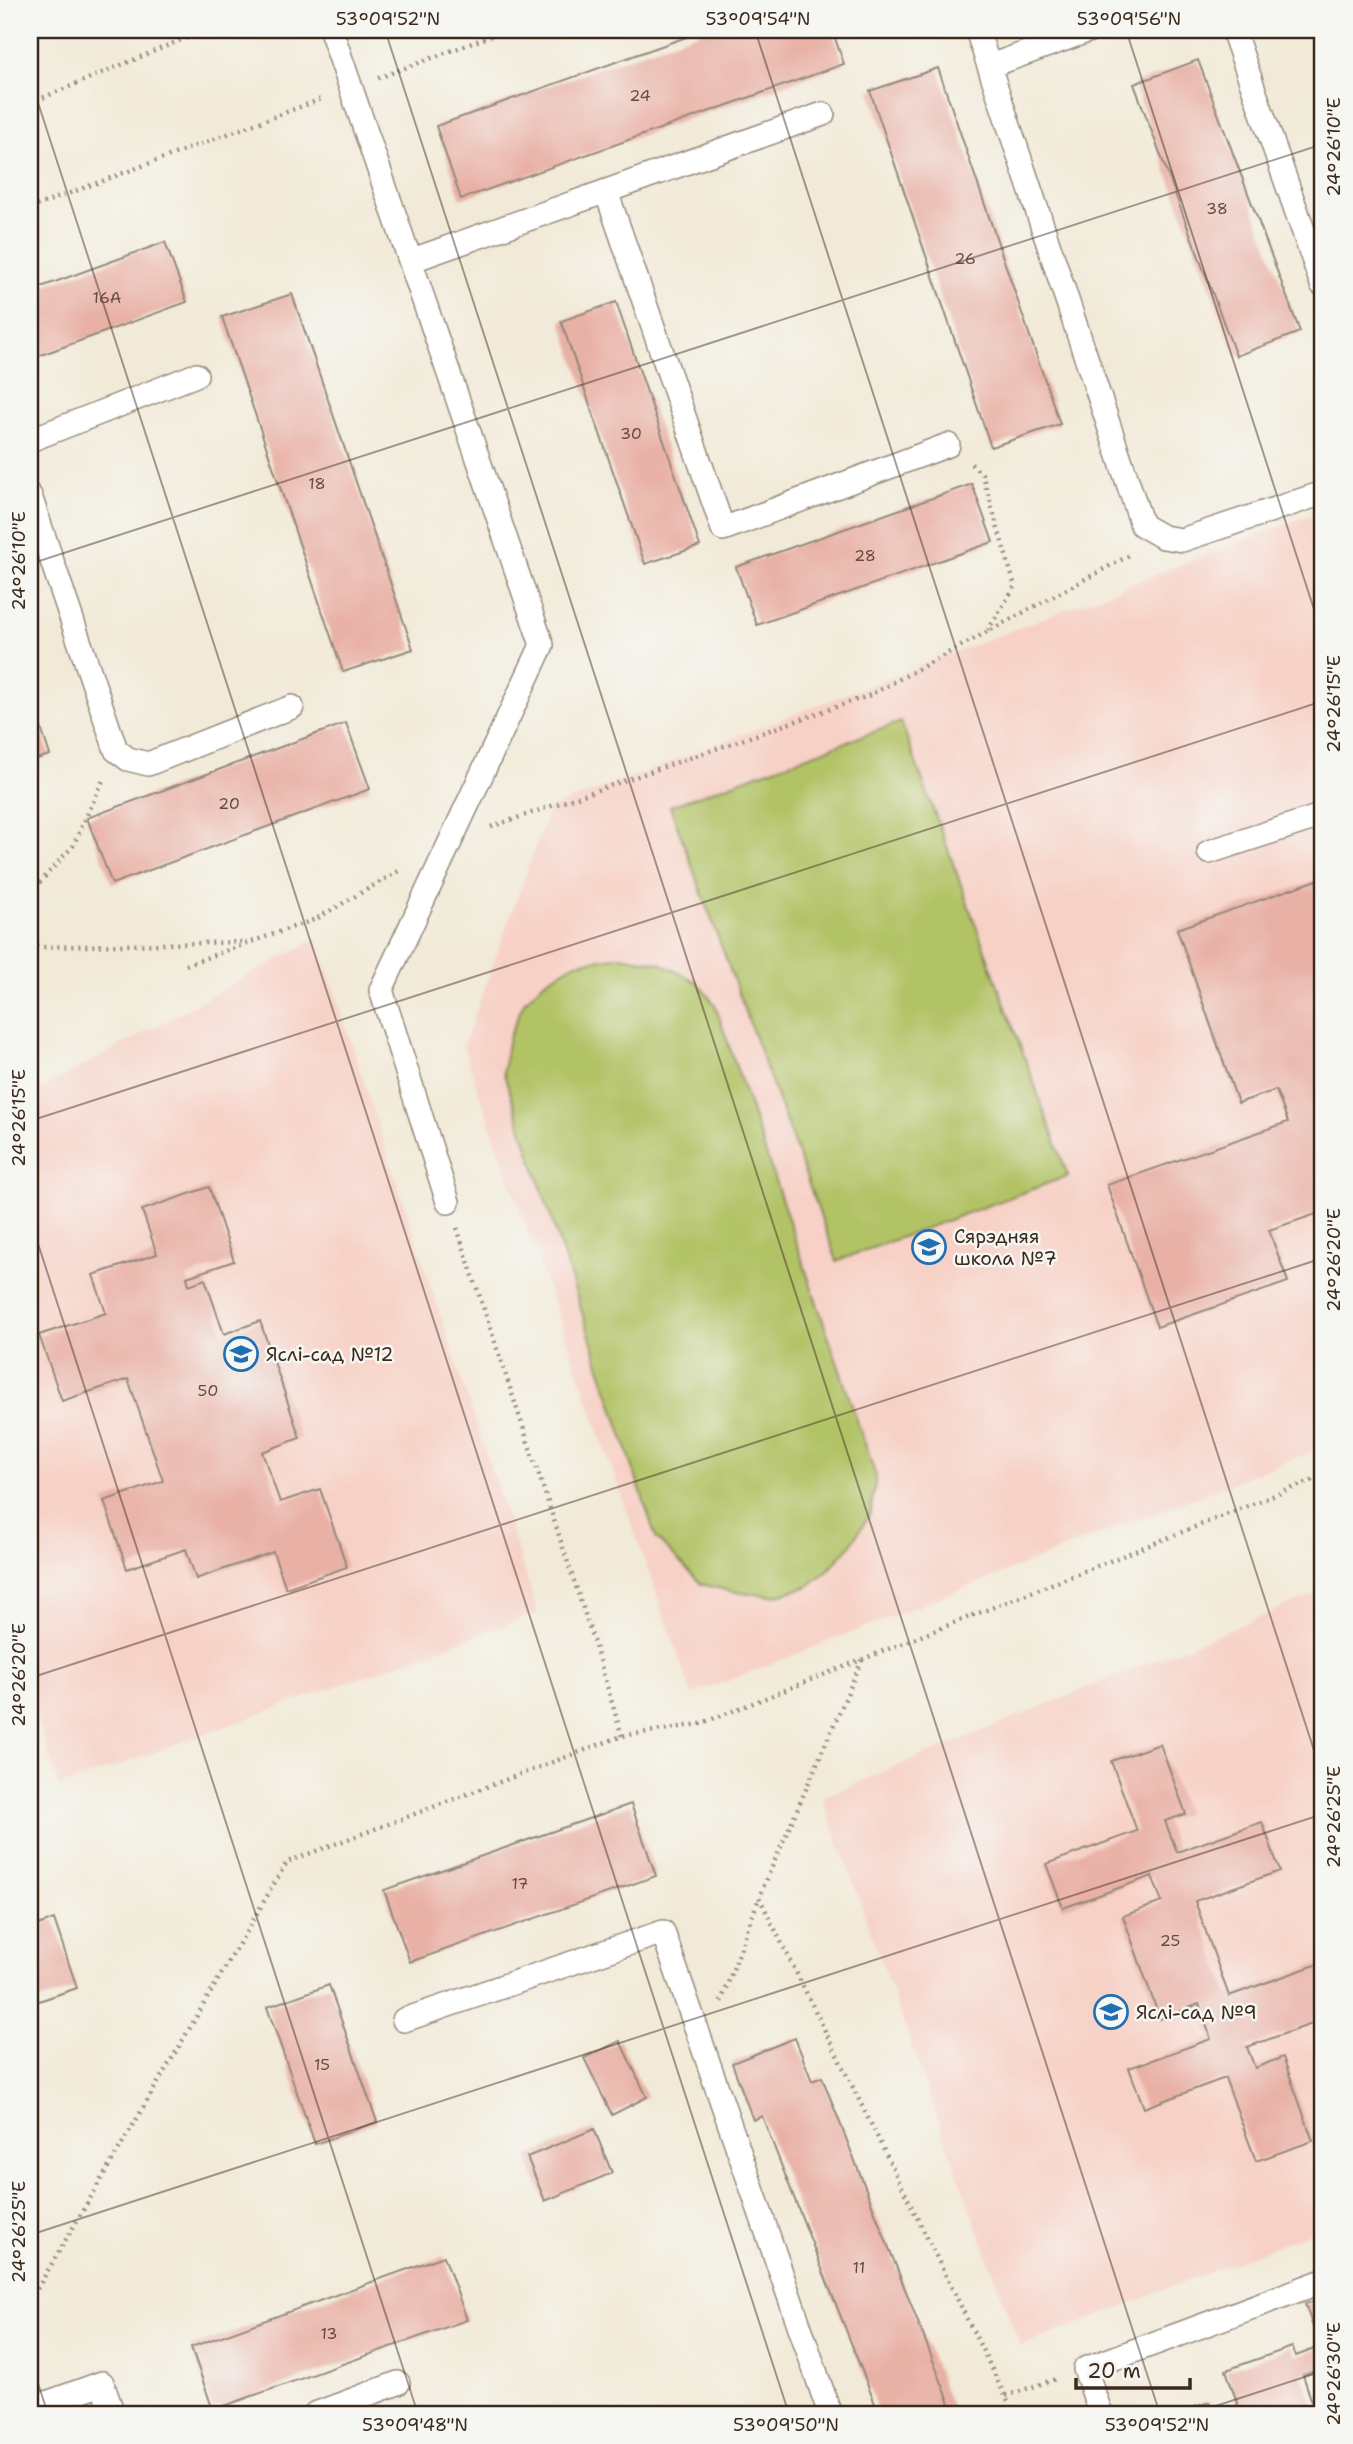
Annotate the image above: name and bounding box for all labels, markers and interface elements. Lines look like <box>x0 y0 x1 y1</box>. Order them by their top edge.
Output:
text: 53°09'52"N <box>336 7 440 31</box>
text: 53°09'54"N <box>705 7 811 31</box>
text: 53°09'56"N <box>1077 7 1181 31</box>
house number: 24 <box>629 85 651 106</box>
text: 24°26'10"E <box>1322 97 1346 197</box>
house number: 38 <box>1206 198 1228 219</box>
house number: 26 <box>954 248 976 269</box>
house number: 16А <box>93 287 121 308</box>
house number: 30 <box>620 423 642 444</box>
house number: 18 <box>308 473 326 494</box>
text: 24°26'10"E <box>7 511 31 611</box>
house number: 28 <box>854 545 876 566</box>
text: 24°26'15"E <box>1322 655 1346 753</box>
house number: 20 <box>218 793 240 814</box>
text: 24°26'15"E <box>7 1069 31 1167</box>
text: 24°26'20"E <box>1322 1208 1346 1312</box>
place label: Сярэдняя школа №7 <box>954 1224 1057 1271</box>
school or university icon: Сярэдняя школа №7 <box>910 1228 948 1266</box>
school or university icon: Яслі-сад №12 <box>222 1335 260 1373</box>
place label: Яслі-сад №12 <box>266 1342 394 1367</box>
house number: 50 <box>198 1380 218 1401</box>
text: 24°26'20"E <box>7 1623 31 1727</box>
text: 24°26'25"E <box>1322 1766 1346 1868</box>
house number: 17 <box>511 1873 529 1894</box>
house number: 25 <box>1160 1930 1180 1951</box>
school or university icon: Яслі-сад №9 <box>1092 1993 1130 2031</box>
place label: Яслі-сад №9 <box>1136 2000 1257 2025</box>
house number: 15 <box>314 2054 330 2075</box>
text: 24°26'25"E <box>7 2181 31 2283</box>
house number: 11 <box>853 2257 865 2278</box>
text: 24°26'30"E <box>1322 2322 1346 2426</box>
house number: 13 <box>320 2323 338 2344</box>
scale bar <box>1076 2346 1190 2390</box>
text: 20 m <box>1087 2357 1141 2385</box>
text: 53°09'48"N <box>362 2413 468 2437</box>
text: 53°09'50"N <box>733 2413 839 2437</box>
text: 53°09'52"N <box>1105 2413 1209 2437</box>

